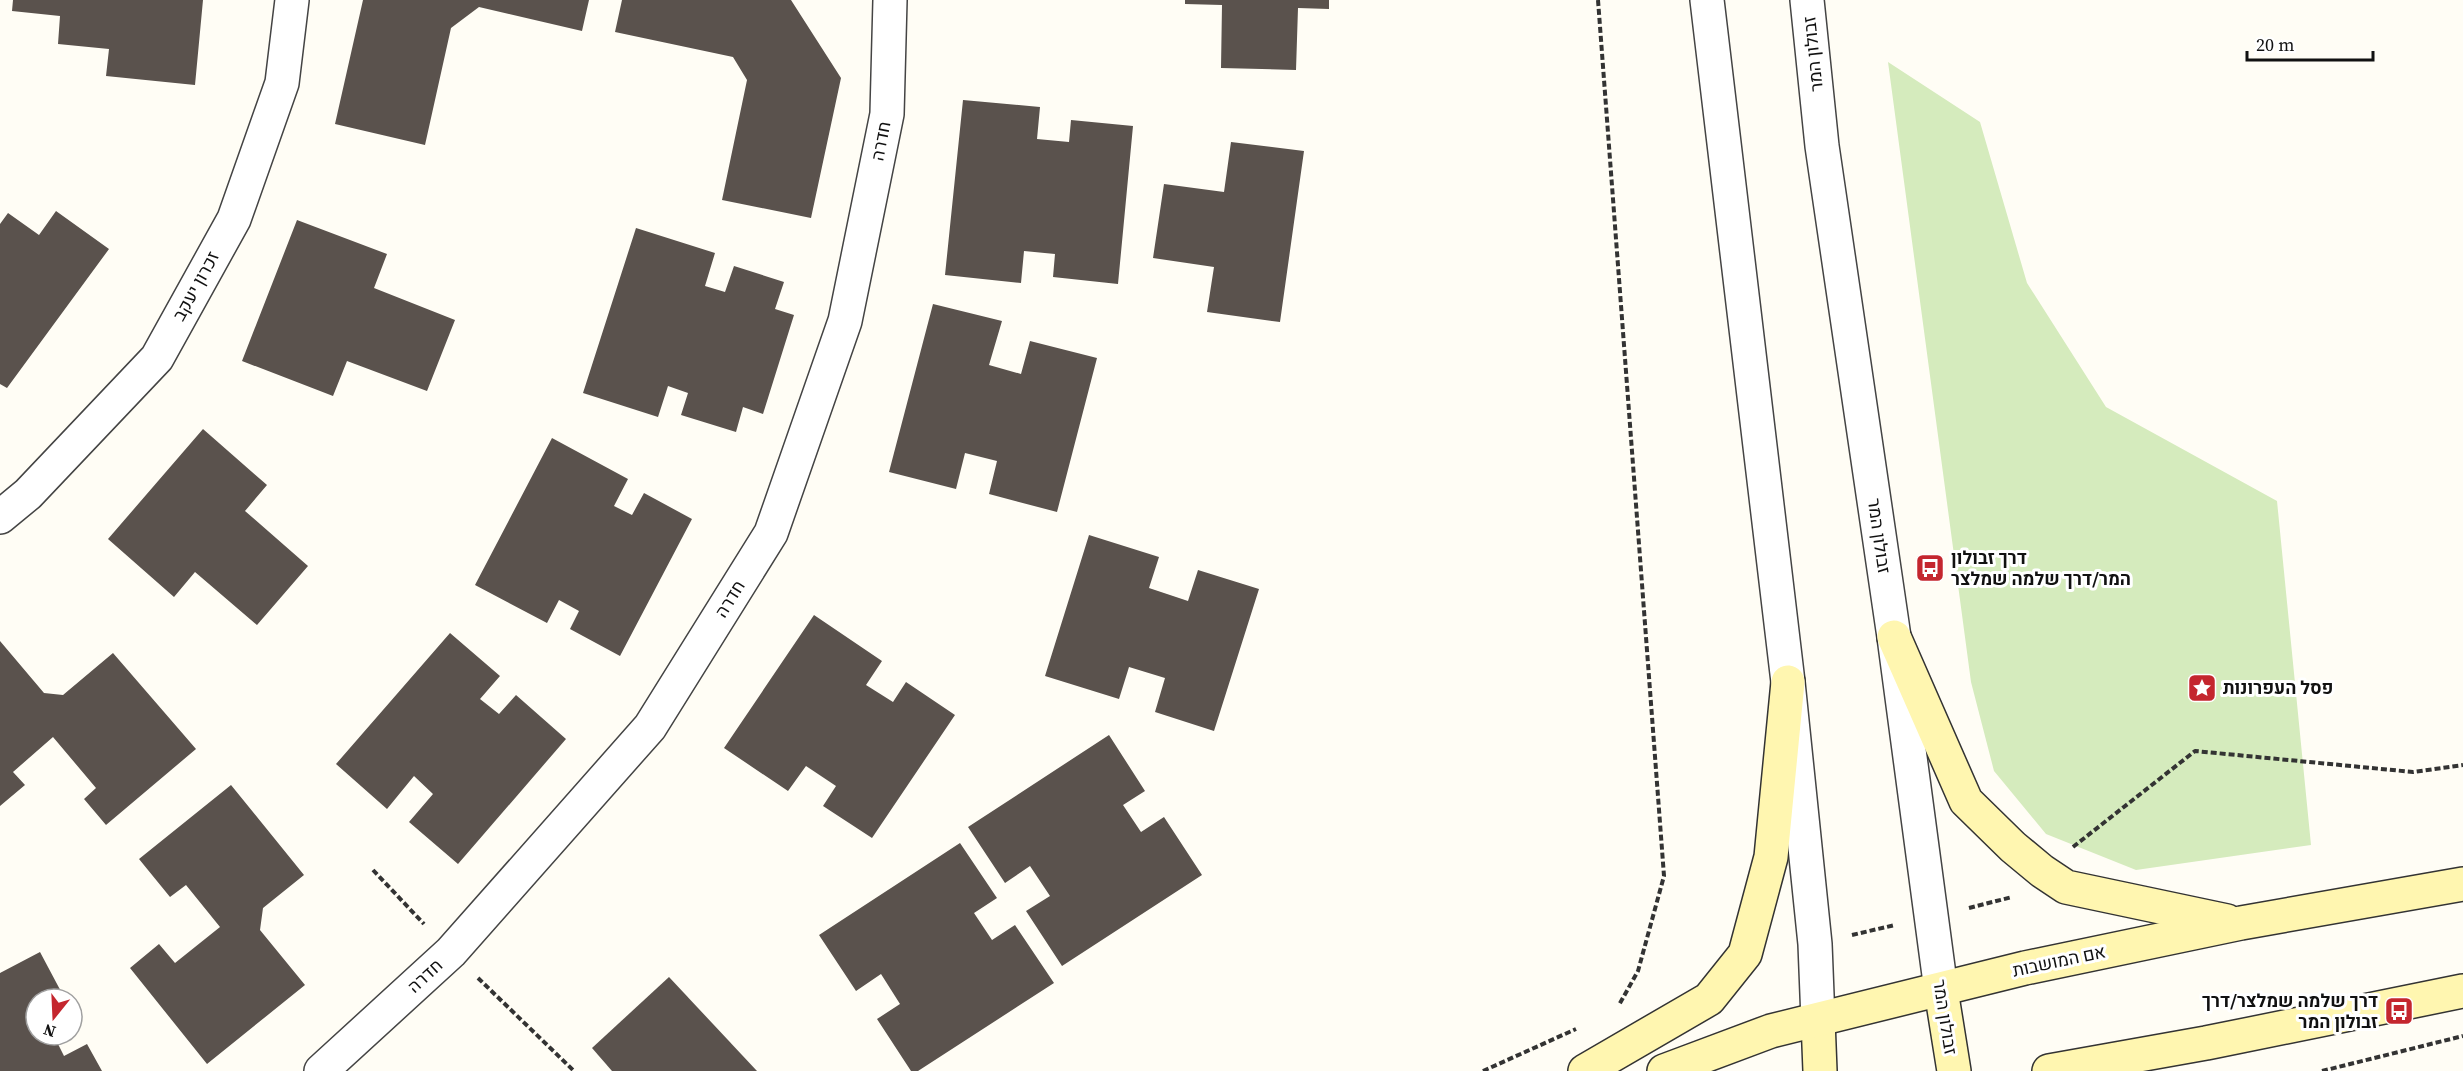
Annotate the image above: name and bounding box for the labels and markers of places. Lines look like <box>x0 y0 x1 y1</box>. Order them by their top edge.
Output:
place label: דרך זבולון המר/דרך שלמה שמלצר <box>1951 545 2131 591</box>
bus stop icon: דרך זבולון המר/דרך שלמה שמלצר <box>1914 552 1946 584</box>
place icon: פסל העפרונות <box>2186 672 2218 704</box>
place label: פסל העפרונות <box>2223 675 2334 700</box>
place label: דרך שלמה שמלצר/דרך זבולון המר <box>2202 988 2378 1034</box>
bus stop icon: דרך שלמה שמלצר/דרך זבולון המר <box>2383 995 2415 1027</box>

